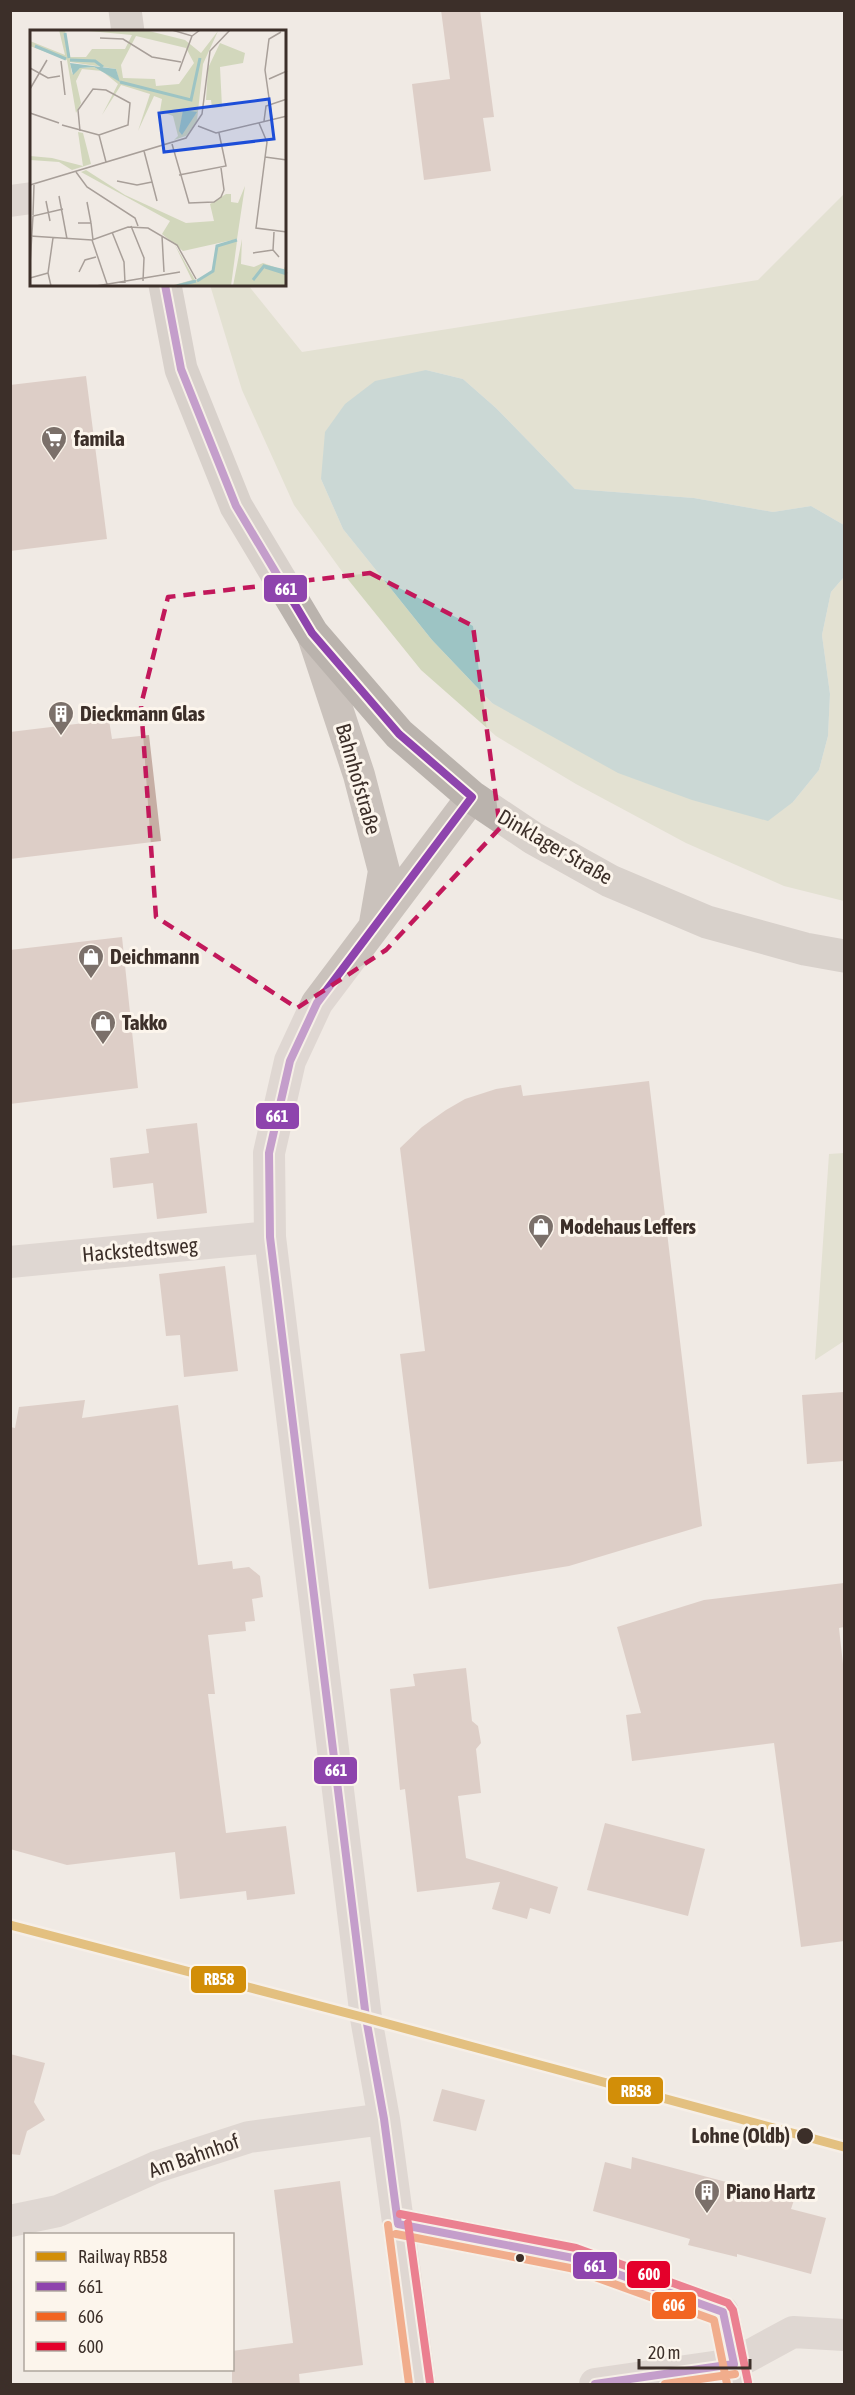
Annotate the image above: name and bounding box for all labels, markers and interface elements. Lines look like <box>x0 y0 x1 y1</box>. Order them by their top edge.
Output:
inset map <box>30 30 286 286</box>
supermarket icon: famila <box>39 424 69 462</box>
place label: famila <box>73 426 125 450</box>
line badge: 661 <box>263 574 308 603</box>
text: 661 <box>275 580 298 598</box>
building icon: Dieckmann Glas <box>46 699 76 737</box>
place label: Dieckmann Glas <box>80 701 206 725</box>
street label: Bahnhofstraße <box>332 720 386 837</box>
street label: Dinklager Straße <box>494 804 617 889</box>
shop icon: Deichmann <box>76 942 106 980</box>
place label: Deichmann <box>110 944 199 968</box>
shop icon: Takko <box>88 1008 118 1046</box>
place label: Takko <box>122 1010 168 1034</box>
line badge: 661 <box>255 1102 300 1130</box>
text: 661 <box>266 1107 289 1125</box>
shop icon: Modehaus Leffers <box>526 1212 556 1250</box>
place label: Modehaus Leffers <box>560 1214 697 1238</box>
street label: Hackstedtsweg <box>81 1232 199 1266</box>
line badge: 661 <box>313 1756 358 1785</box>
text: 661 <box>325 1761 348 1779</box>
line badge: RB58 <box>190 1965 247 1994</box>
text: RB58 <box>204 1970 235 1988</box>
line badge: RB58 <box>607 2076 664 2105</box>
text: RB58 <box>621 2082 652 2100</box>
place label: Lohne (Oldb) <box>692 2123 790 2147</box>
marker: Lohne (Oldb) <box>795 2126 815 2146</box>
street label: Am Bahnhof <box>145 2128 242 2182</box>
building icon: Piano Hartz <box>692 2177 722 2215</box>
place label: Piano Hartz <box>726 2179 816 2203</box>
legend <box>24 2233 234 2371</box>
text: Railway RB58 <box>78 2246 167 2267</box>
line badge: 661 <box>572 2251 618 2280</box>
unlabelled marker <box>514 2252 526 2264</box>
text: 661 <box>584 2257 607 2275</box>
line badge: 600 <box>626 2260 671 2289</box>
text: 600 <box>638 2265 661 2283</box>
text: 661 <box>78 2276 103 2297</box>
line badge: 606 <box>651 2291 697 2320</box>
text: 606 <box>663 2296 686 2314</box>
text: 606 <box>78 2306 103 2327</box>
scale bar <box>639 2332 750 2370</box>
text: 600 <box>78 2336 103 2357</box>
text: 20 m <box>648 2342 680 2363</box>

